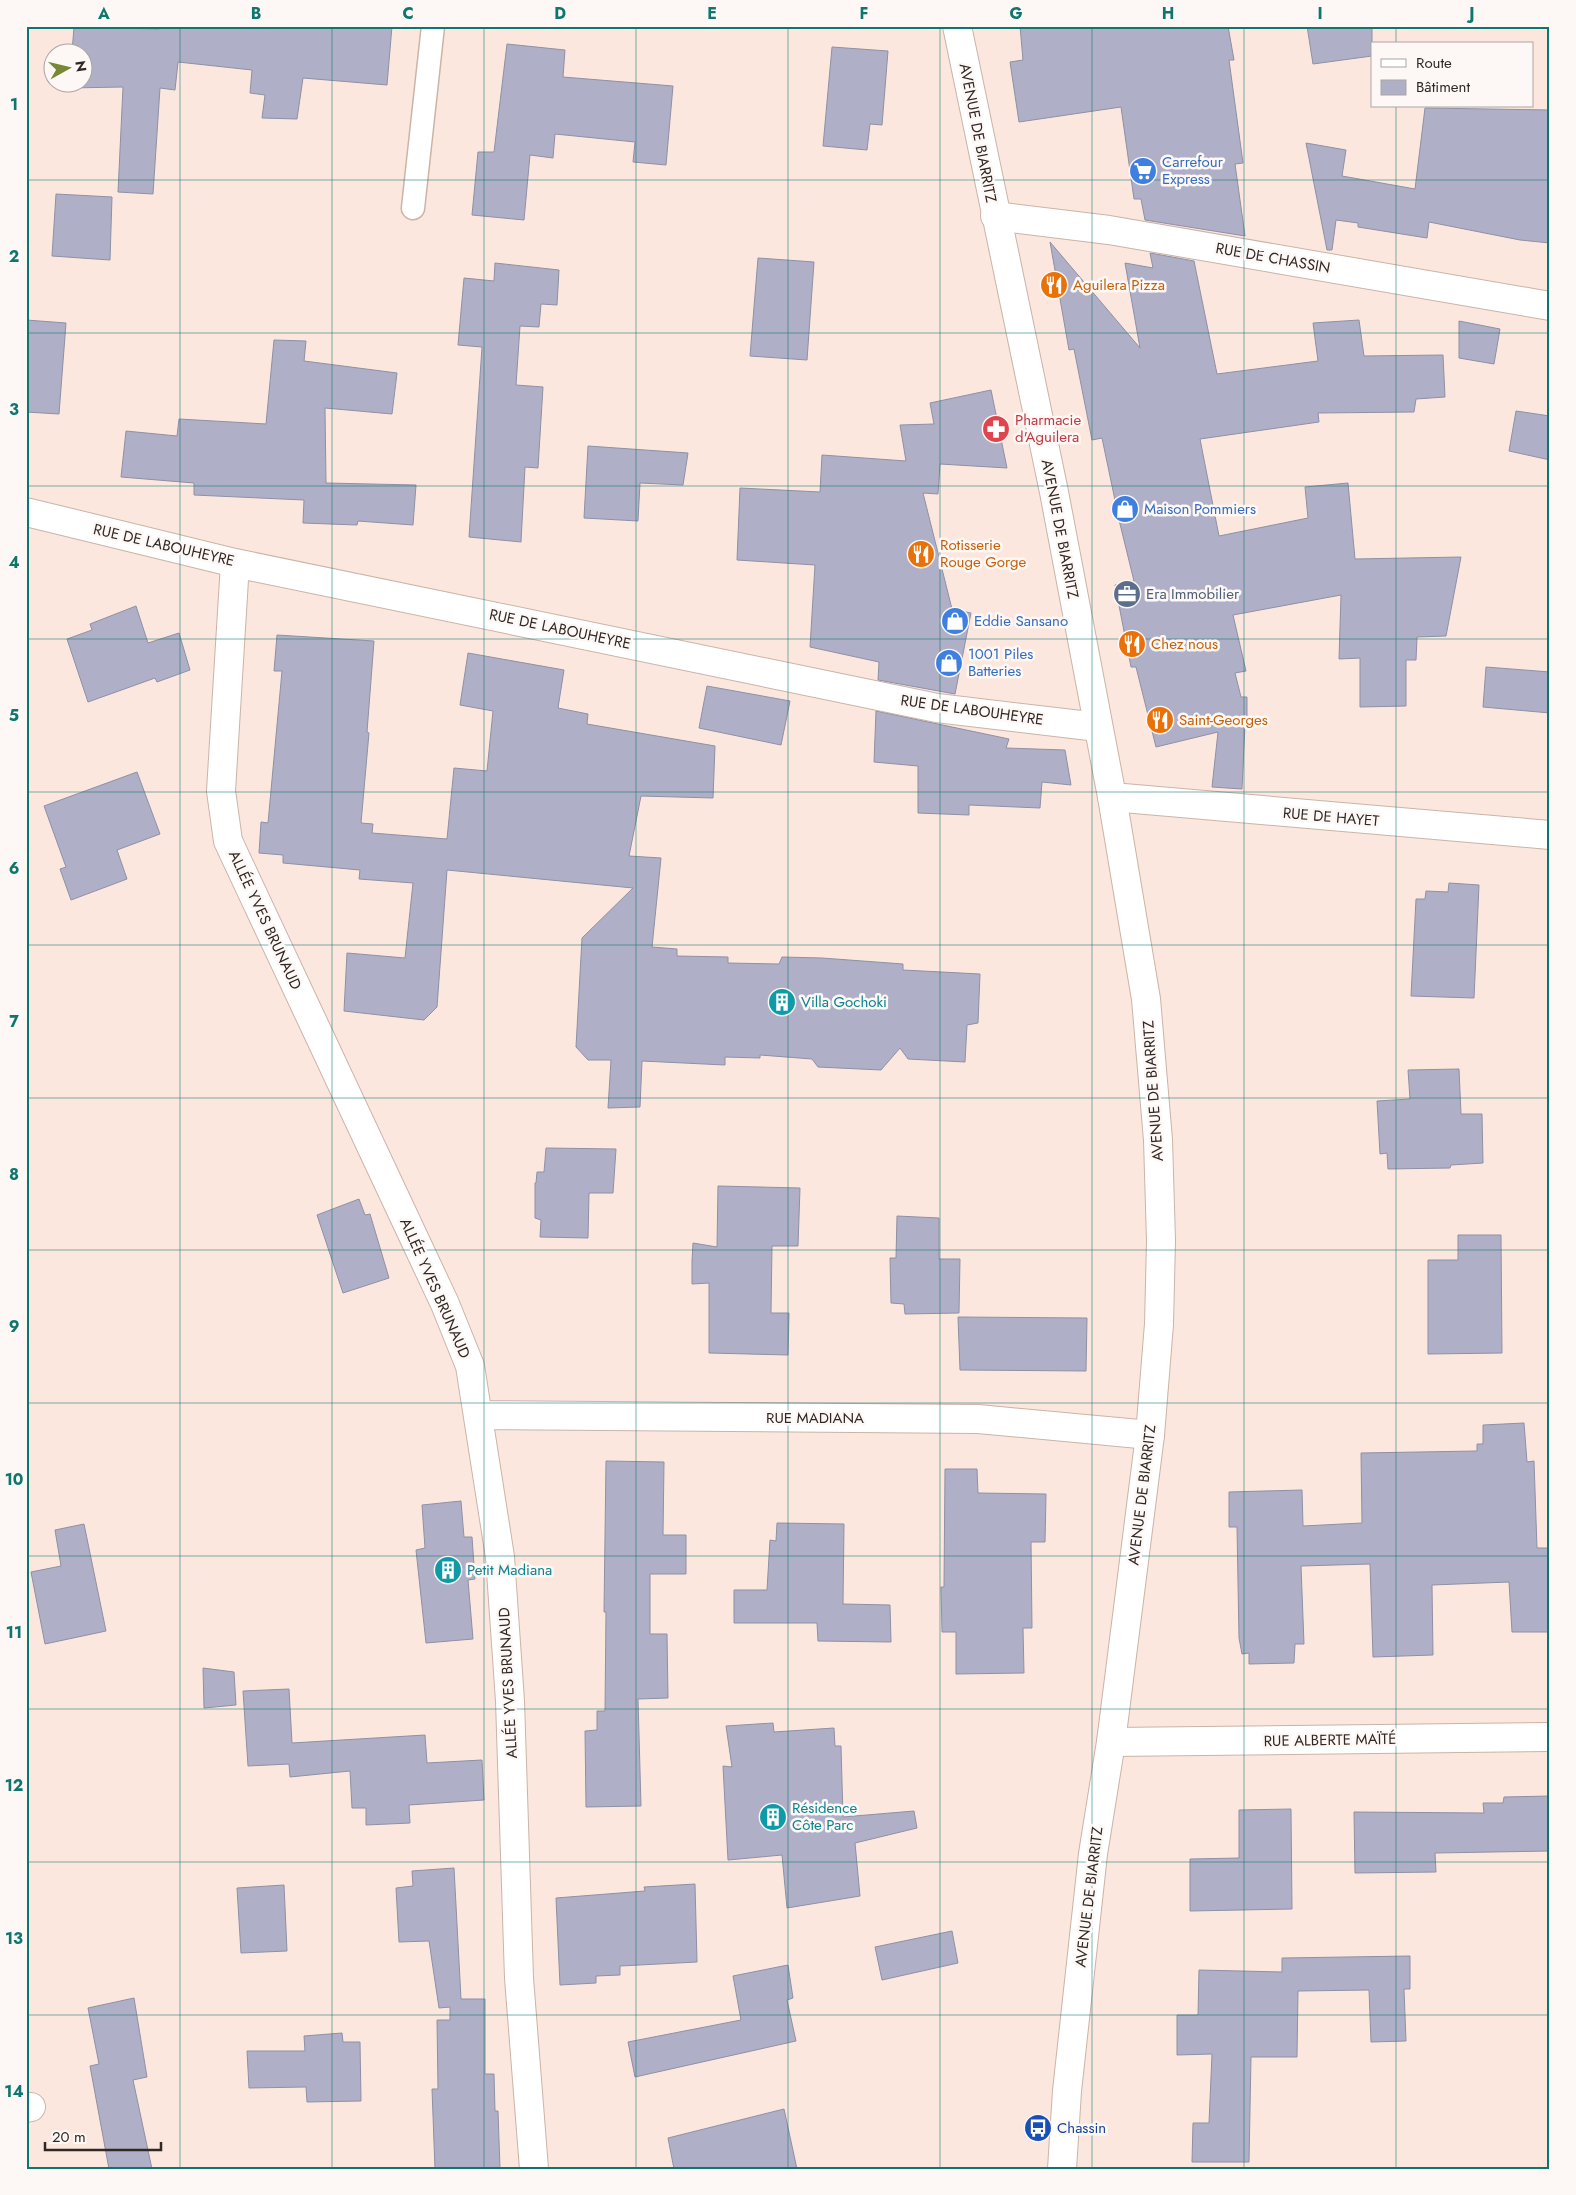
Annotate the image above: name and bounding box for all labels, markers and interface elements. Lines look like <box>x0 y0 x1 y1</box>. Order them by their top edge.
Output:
text: A <box>97 2 110 25</box>
text: B <box>251 2 261 25</box>
text: C <box>402 2 414 25</box>
text: D <box>554 2 566 25</box>
text: E <box>707 2 717 25</box>
text: F <box>860 2 868 25</box>
text: G <box>1009 2 1023 25</box>
text: H <box>1162 2 1174 25</box>
text: I <box>1317 2 1323 25</box>
text: J <box>1466 2 1475 25</box>
north arrow <box>42 42 92 92</box>
legend <box>1371 42 1534 108</box>
text: Route <box>1416 52 1452 74</box>
text: N <box>70 59 92 73</box>
street label: AVENUE DE BIARRITZ <box>954 62 1002 204</box>
text: Bâtiment <box>1416 76 1470 98</box>
text: 1 <box>10 93 18 116</box>
place label: Carrefour Express <box>1162 151 1224 190</box>
supermarket icon: Carrefour Express <box>1128 156 1158 186</box>
street label: RUE DE CHASSIN <box>1214 237 1332 279</box>
text: 2 <box>9 245 19 268</box>
restaurant icon: Aguilera Pizza <box>1039 270 1069 300</box>
place label: Aguilera Pizza <box>1073 274 1165 296</box>
text: 3 <box>9 398 19 421</box>
place label: Pharmacie d'Aguilera <box>1015 409 1081 448</box>
pharmacy icon: Pharmacie d'Aguilera <box>981 414 1011 444</box>
street label: AVENUE DE BIARRITZ <box>1036 458 1084 600</box>
shop icon: Maison Pommiers <box>1110 494 1140 524</box>
place label: Maison Pommiers <box>1144 498 1256 520</box>
street label: RUE DE LABOUHEYRE <box>91 518 237 572</box>
place label: Rotisserie Rouge Gorge <box>940 534 1027 573</box>
restaurant icon: Rotisserie Rouge Gorge <box>906 539 936 569</box>
text: 4 <box>8 551 20 574</box>
office icon: Era Immobilier <box>1112 579 1142 609</box>
place label: Era Immobilier <box>1146 583 1240 605</box>
street label: RUE DE LABOUHEYRE <box>487 603 633 655</box>
shop icon: Eddie Sansano <box>940 606 970 636</box>
place label: Eddie Sansano <box>974 610 1068 632</box>
restaurant icon: Chez nous <box>1117 629 1147 659</box>
place label: Chez nous <box>1151 633 1218 655</box>
place label: 1001 Piles Batteries <box>968 643 1033 682</box>
shop icon: 1001 Piles Batteries <box>934 648 964 678</box>
street label: RUE DE LABOUHEYRE <box>899 689 1045 731</box>
text: 5 <box>9 704 19 727</box>
restaurant icon: Saint-Georges <box>1145 705 1175 735</box>
place label: Saint-Georges <box>1179 709 1268 731</box>
street label: RUE DE HAYET <box>1282 802 1380 832</box>
street label: ALLÉE YVES BRUNAUD <box>223 847 307 993</box>
text: 6 <box>9 857 19 880</box>
building icon: Villa Gochoki <box>767 987 797 1017</box>
place label: Villa Gochoki <box>801 991 887 1013</box>
text: 7 <box>9 1010 19 1033</box>
street label: AVENUE DE BIARRITZ <box>1137 1020 1169 1162</box>
text: 8 <box>9 1163 19 1186</box>
street label: ALLÉE YVES BRUNAUD <box>394 1214 476 1362</box>
text: 9 <box>9 1315 19 1338</box>
street label: RUE MADIANA <box>766 1407 864 1429</box>
street label: AVENUE DE BIARRITZ <box>1122 1424 1162 1566</box>
text: 10 <box>5 1468 23 1491</box>
building icon: Petit Madiana <box>433 1555 463 1585</box>
place label: Petit Madiana <box>467 1559 552 1581</box>
street label: ALLÉE YVES BRUNAUD <box>493 1607 523 1759</box>
text: 11 <box>6 1621 22 1644</box>
street label: RUE ALBERTE MAÏTÉ <box>1263 1728 1397 1752</box>
text: 12 <box>5 1774 23 1797</box>
place label: Résidence Côte Parc <box>792 1797 857 1836</box>
building icon: Résidence Côte Parc <box>758 1802 788 1832</box>
street label: AVENUE DE BIARRITZ <box>1069 1826 1109 1968</box>
text: 13 <box>5 1927 23 1950</box>
text: 14 <box>4 2080 24 2103</box>
bus stop icon: Chassin <box>1023 2113 1053 2143</box>
place label: Chassin <box>1057 2117 1106 2139</box>
scale bar <box>45 2120 161 2152</box>
text: 20 m <box>52 2126 86 2148</box>

